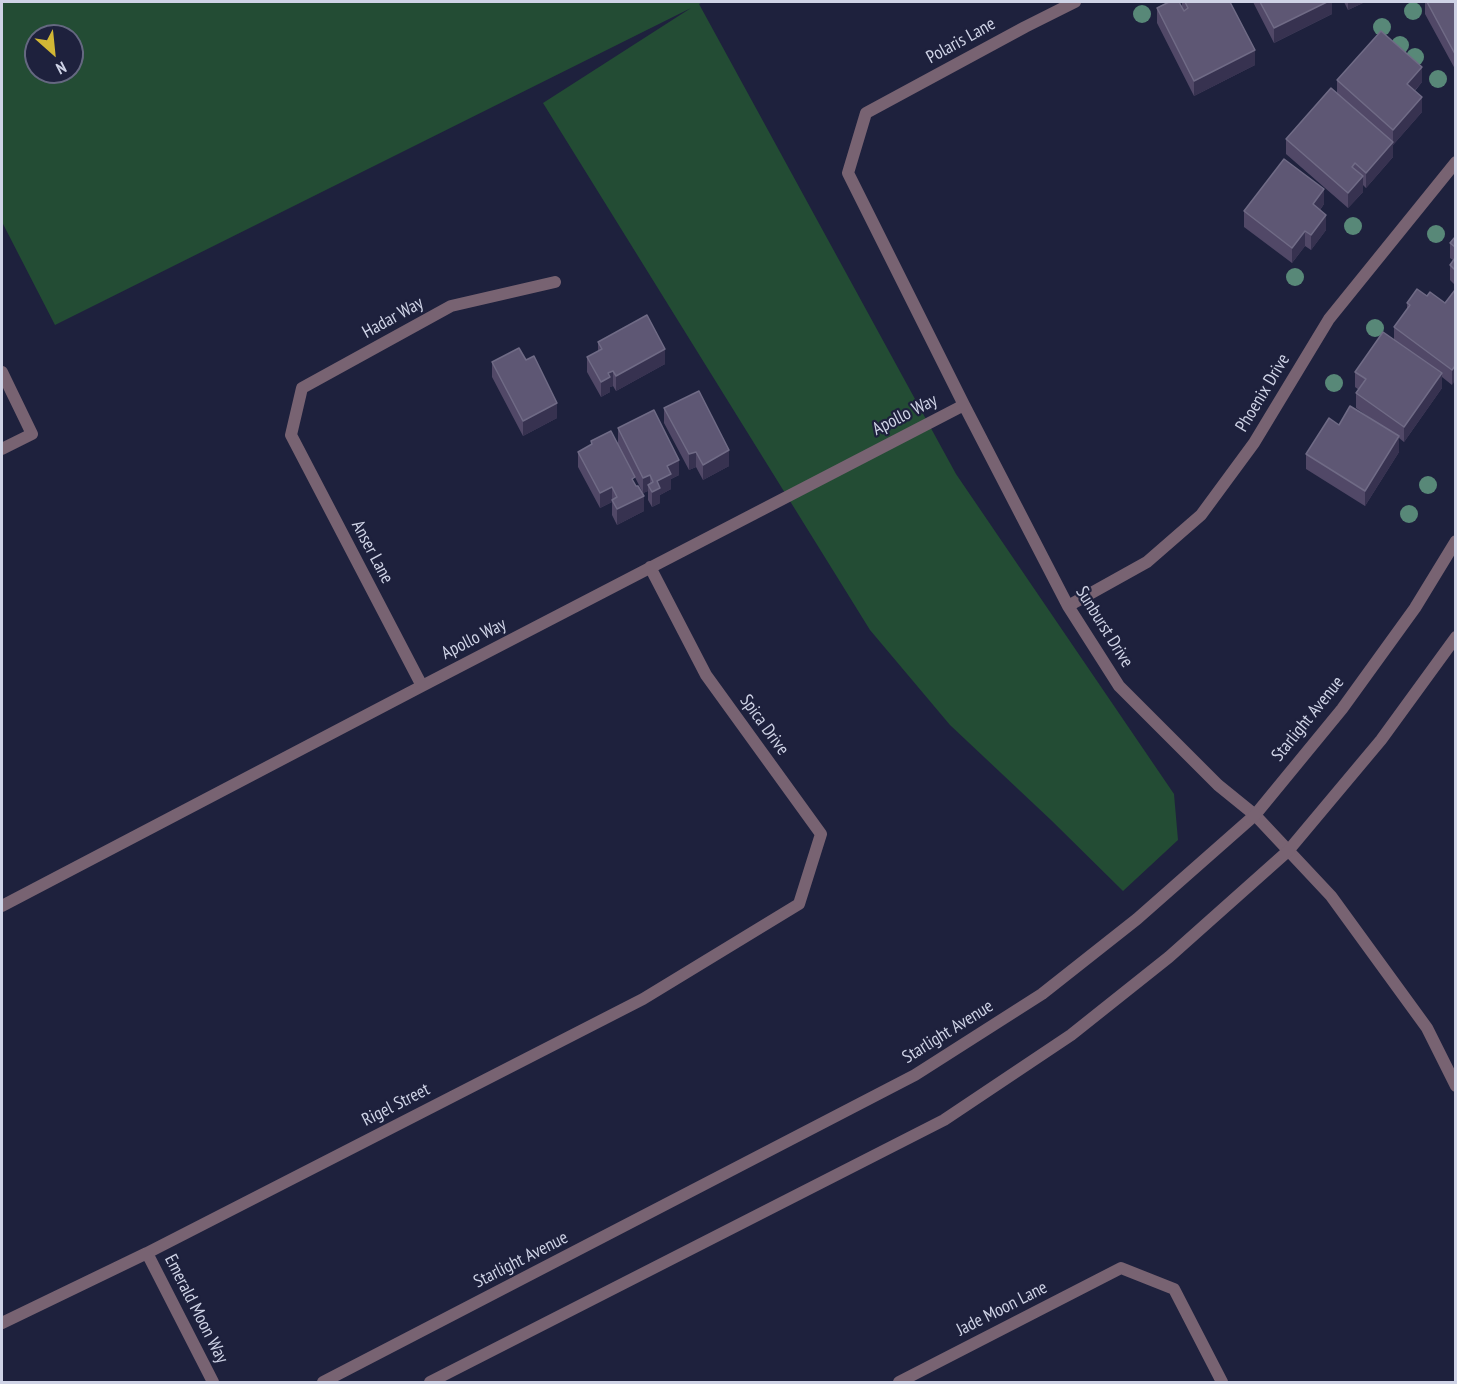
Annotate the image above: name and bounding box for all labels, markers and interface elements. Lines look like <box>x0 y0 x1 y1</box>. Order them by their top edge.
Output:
street label: Polaris Lane <box>923 13 999 69</box>
north arrow <box>24 24 84 84</box>
text: N <box>53 57 70 79</box>
street label: Hadar Way <box>359 293 427 343</box>
street label: Phoenix Drive <box>1231 350 1295 436</box>
street label: Apollo Way <box>869 390 941 440</box>
street label: Anser Lane <box>346 517 398 587</box>
street label: Sunburst Drive <box>1071 582 1137 672</box>
street label: Apollo Way <box>438 614 510 664</box>
street label: Starlight Avenue <box>1267 672 1349 766</box>
street label: Spica Drive <box>735 691 793 759</box>
street label: Starlight Avenue <box>899 996 997 1068</box>
street label: Rigel Street <box>359 1079 433 1131</box>
street label: Starlight Avenue <box>470 1227 572 1293</box>
street label: Emerald Moon Way <box>159 1251 233 1367</box>
street label: Jade Moon Lane <box>953 1277 1051 1341</box>

